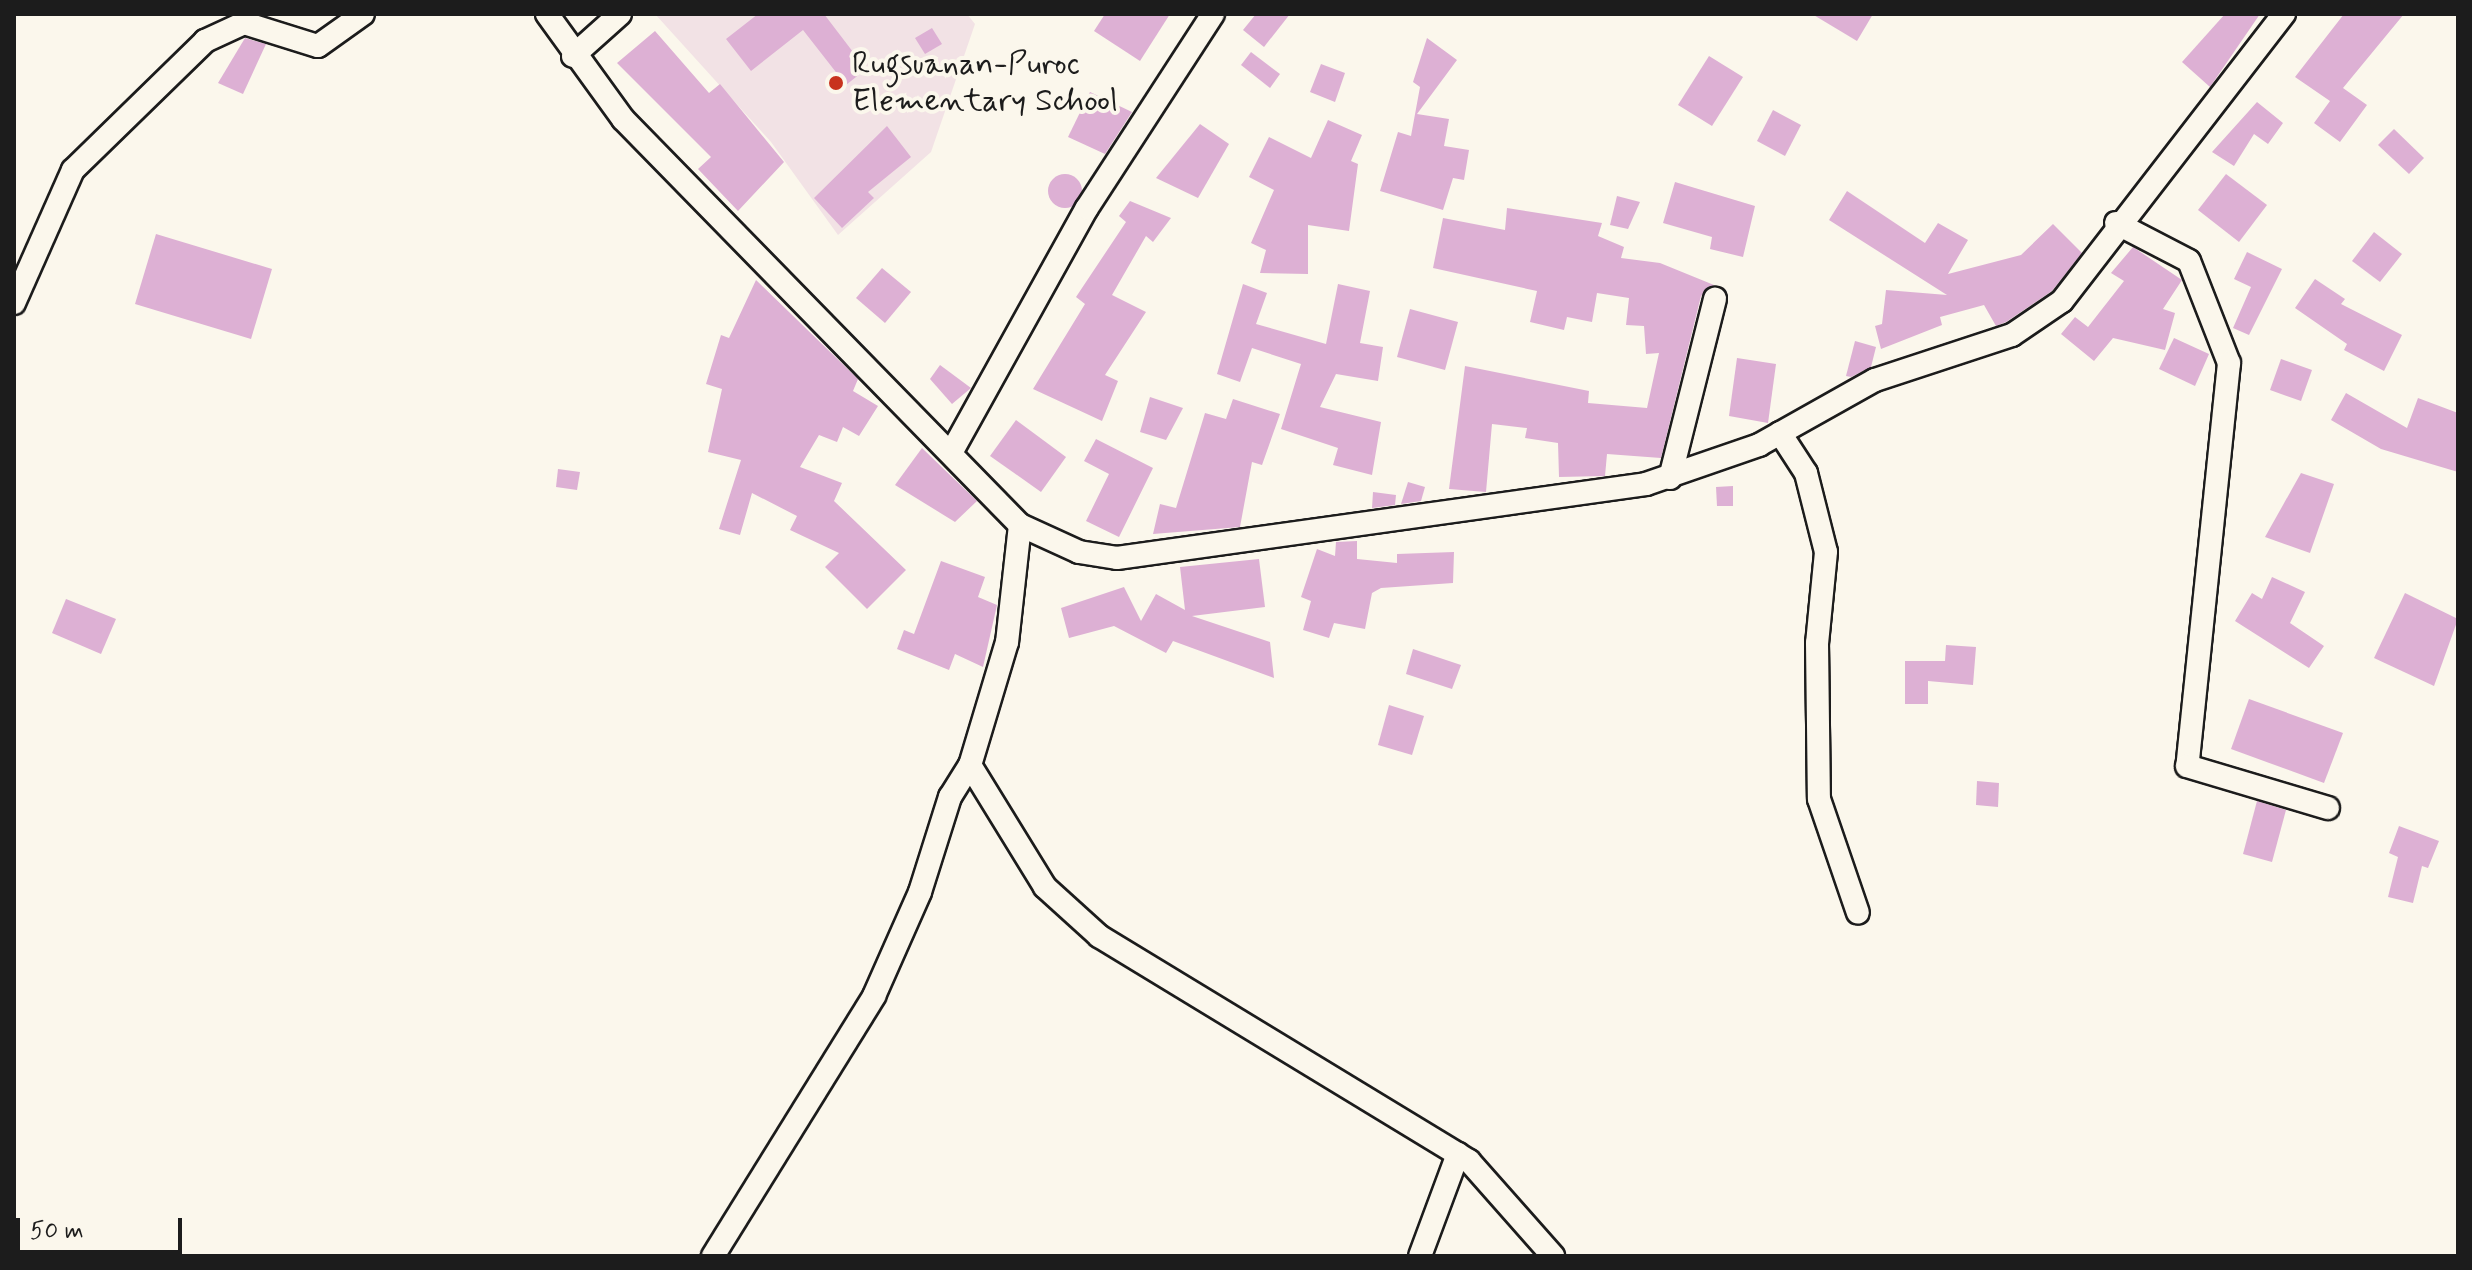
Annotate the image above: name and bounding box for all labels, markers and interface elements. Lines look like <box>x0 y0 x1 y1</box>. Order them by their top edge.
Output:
place label: Rugsuanan-Puroc Elementary School <box>852 46 1118 121</box>
marker: Rugsuanan-Puroc Elementary School <box>827 74 845 92</box>
scale bar <box>20 1202 186 1252</box>
text: 50 m <box>30 1216 84 1247</box>

